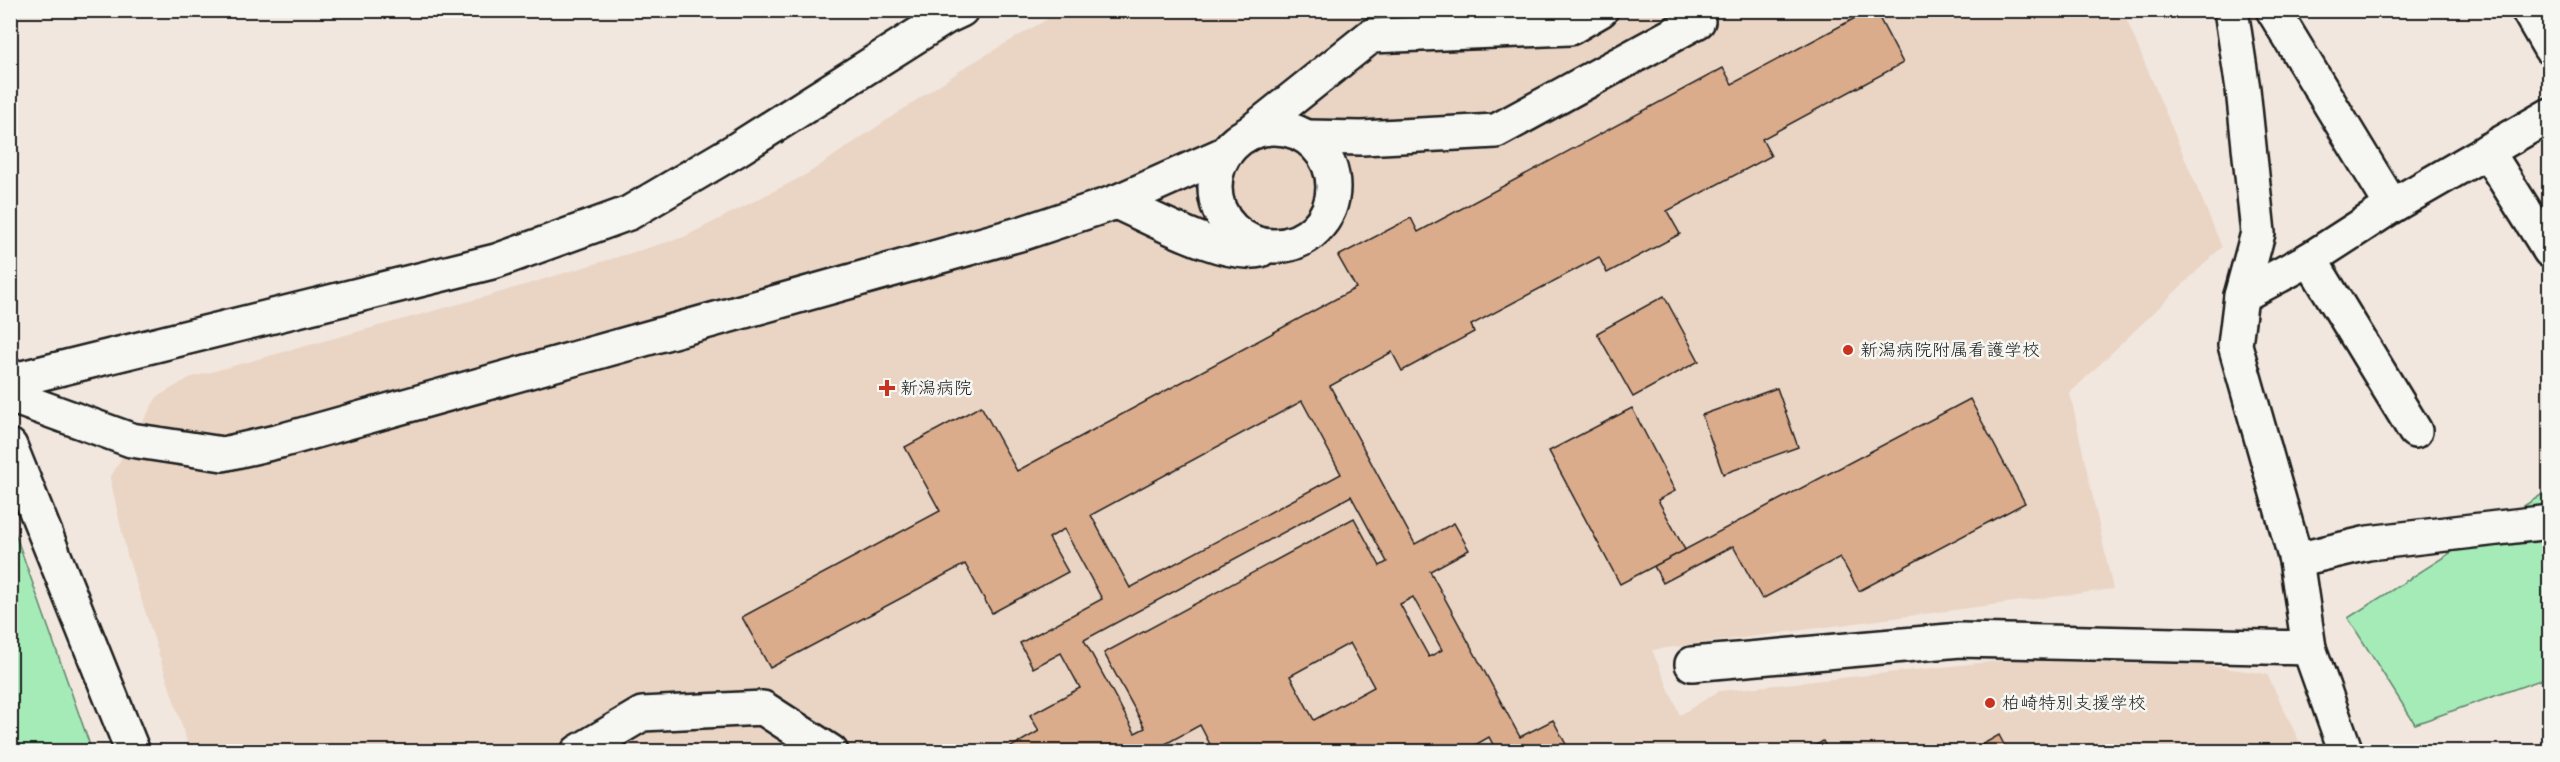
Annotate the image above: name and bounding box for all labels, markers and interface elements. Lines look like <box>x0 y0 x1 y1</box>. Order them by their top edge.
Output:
place label: 新潟病院附属看護学校 <box>1860 339 2040 362</box>
marker: 新潟病院附属看護学校 <box>1841 343 1855 357</box>
place label: 新潟病院 <box>900 377 972 400</box>
marker: 新潟病院 <box>878 379 896 397</box>
place label: 柏崎特別支援学校 <box>2002 692 2146 715</box>
marker: 柏崎特別支援学校 <box>1983 696 1997 710</box>

